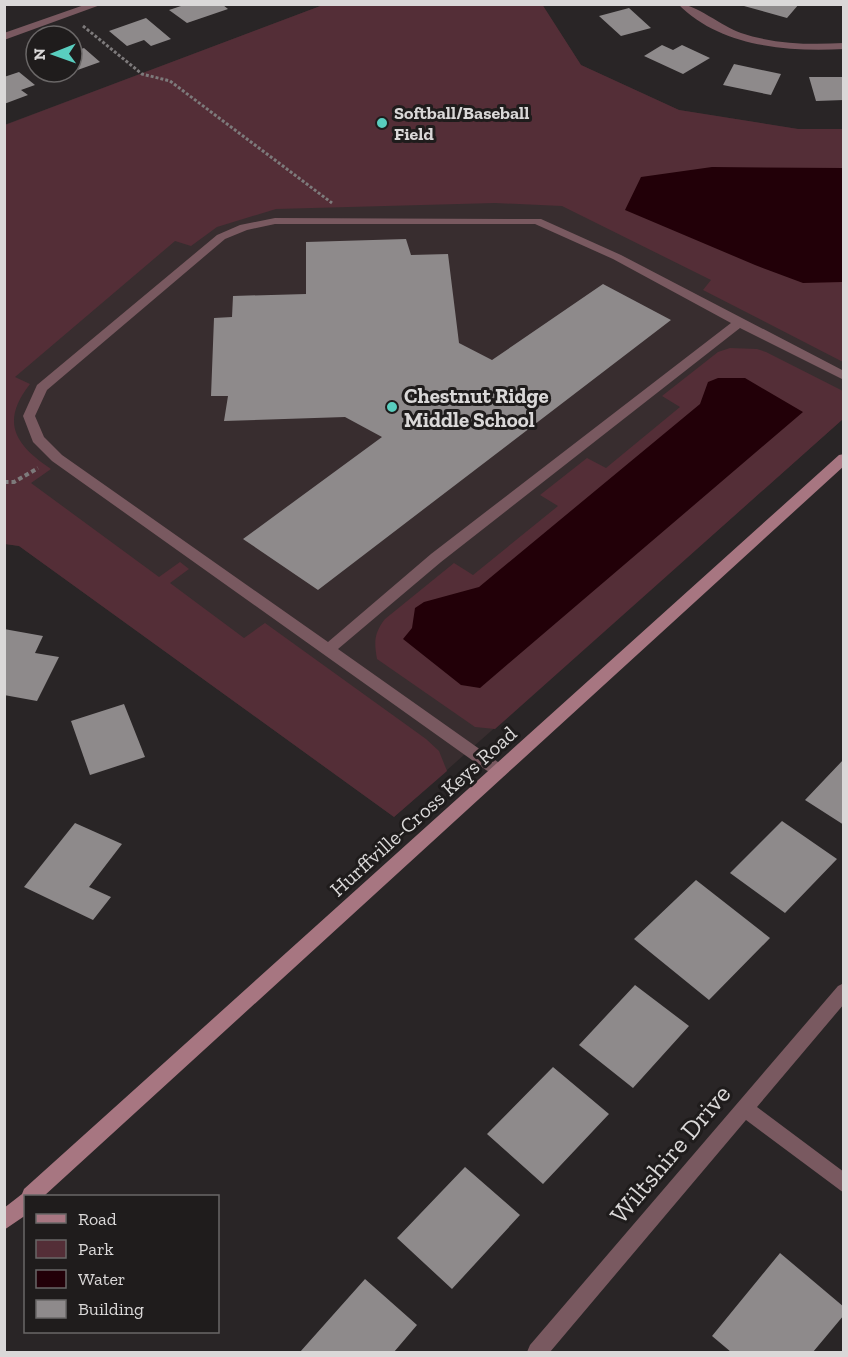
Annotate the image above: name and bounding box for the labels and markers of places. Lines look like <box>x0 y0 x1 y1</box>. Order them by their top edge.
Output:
place label: Softball/Baseball Field <box>394 102 529 145</box>
marker: Softball/Baseball Field <box>375 116 389 130</box>
place label: Chestnut Ridge Middle School <box>404 383 549 432</box>
marker: Chestnut Ridge Middle School <box>385 400 399 414</box>

